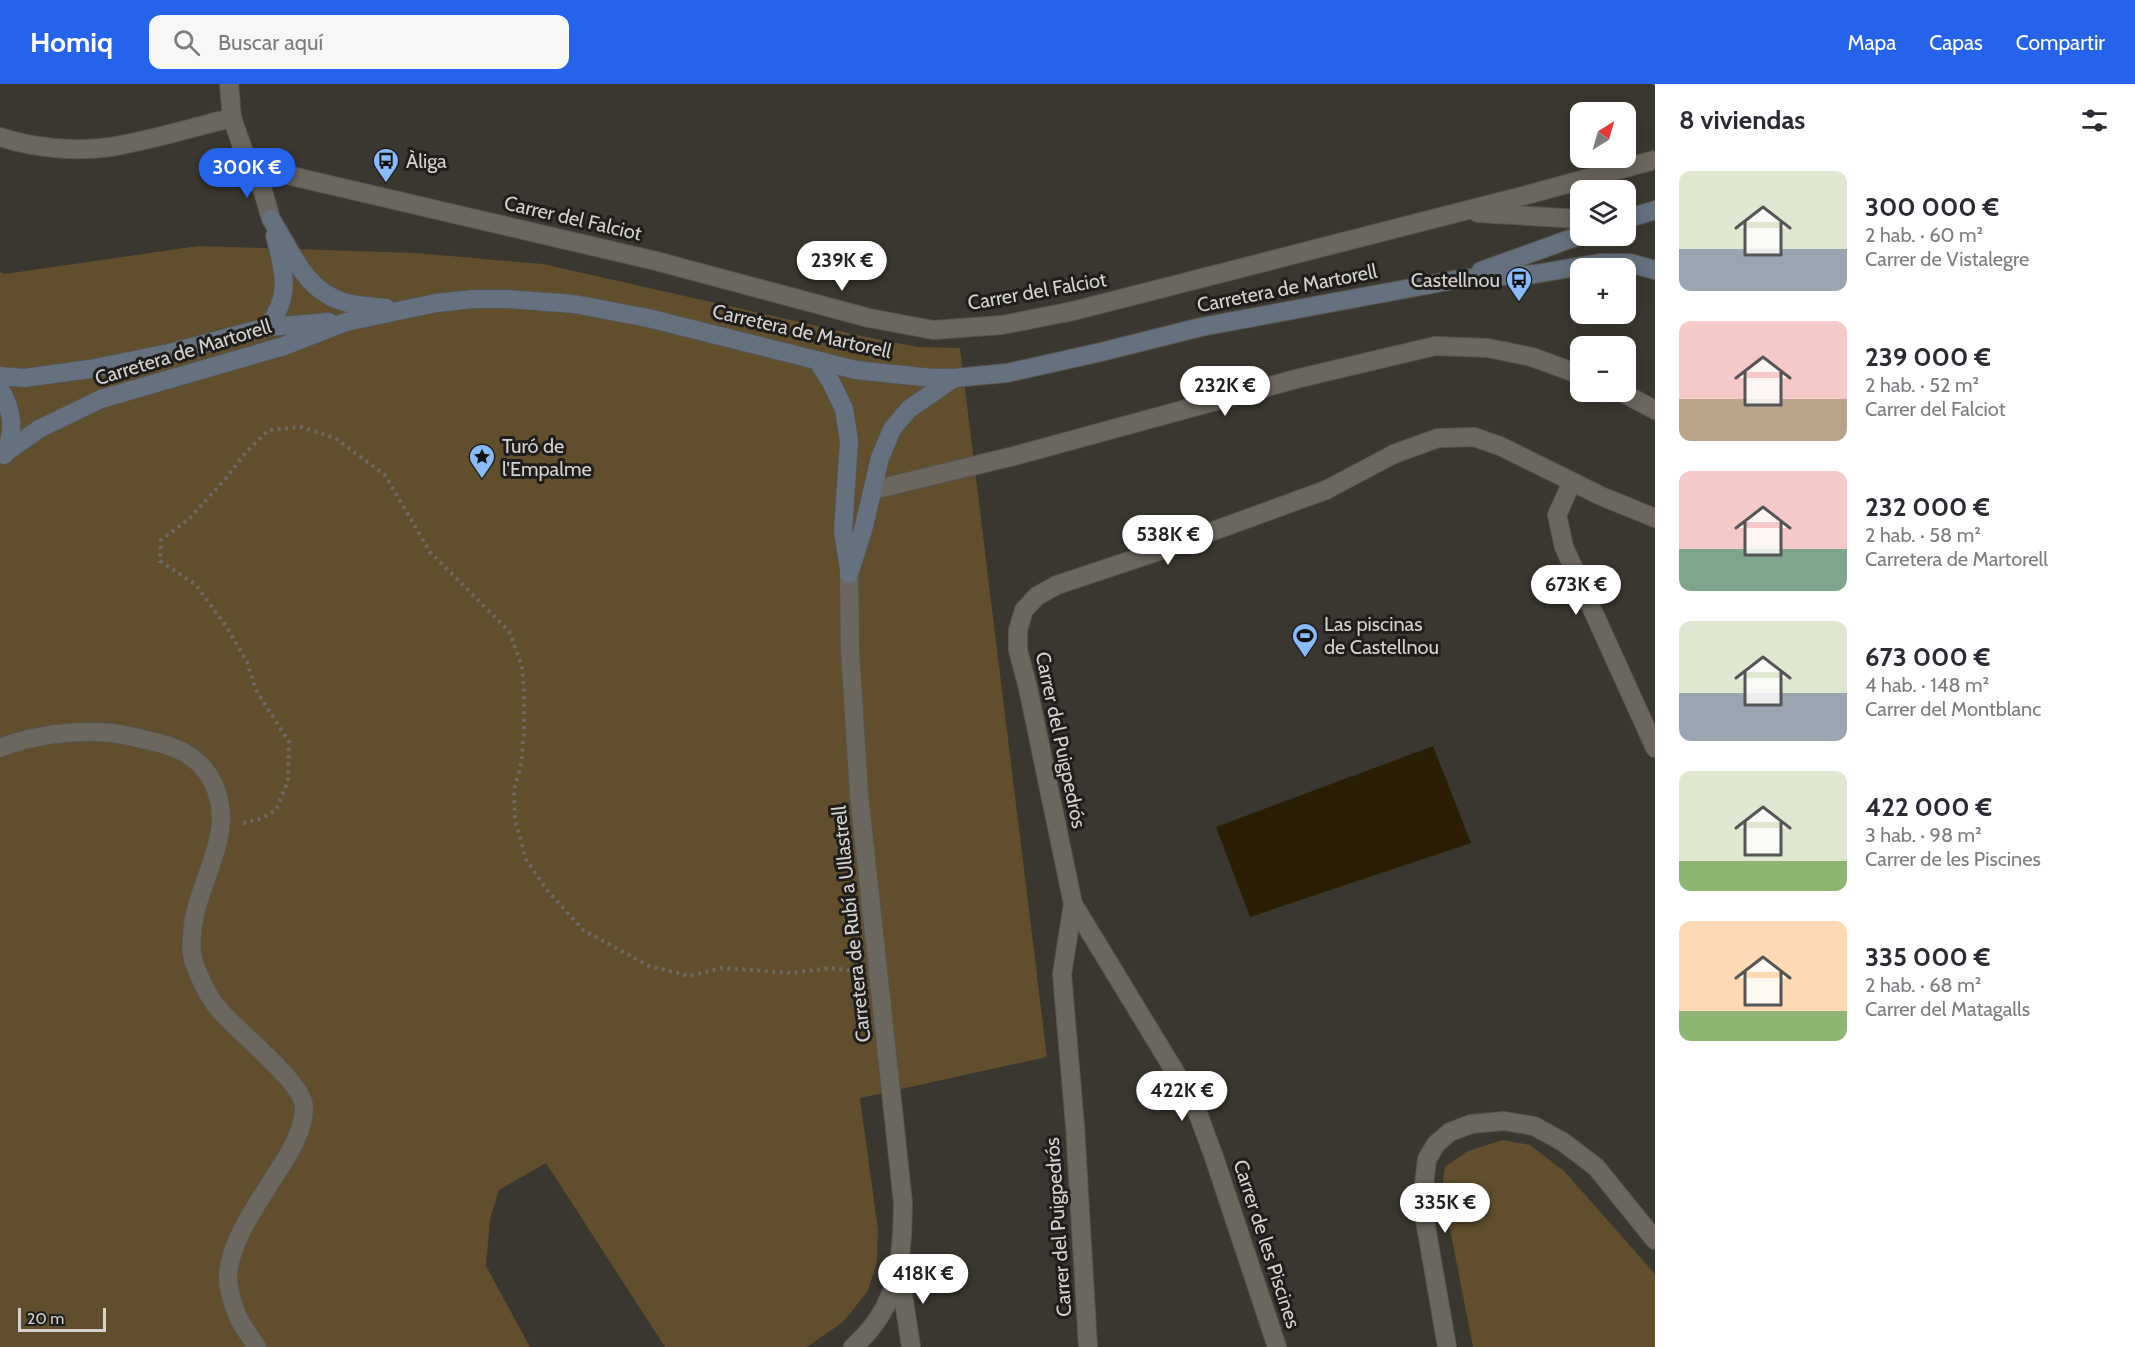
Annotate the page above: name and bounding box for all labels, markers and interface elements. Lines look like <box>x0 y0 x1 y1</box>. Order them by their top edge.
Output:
search box <box>149 15 569 69</box>
text: Homiq <box>30 25 113 59</box>
icon: search <box>170 26 203 59</box>
text: Buscar aquí <box>218 29 323 56</box>
text: Mapa <box>1848 30 1896 55</box>
text: Capas <box>1929 30 1983 55</box>
text: Compartir <box>2016 30 2105 55</box>
north arrow <box>1570 102 1636 168</box>
map controls <box>1570 102 1636 402</box>
text: 8 viviendas <box>1679 104 1805 136</box>
icon: filters <box>2078 104 2111 137</box>
bus stop icon: Àliga <box>371 146 401 184</box>
pin: 300K € <box>198 148 296 199</box>
place label: Àliga <box>406 149 447 173</box>
text: 300K € <box>213 155 281 179</box>
button: layers <box>1570 180 1636 246</box>
street label: Carrer del Falciot <box>502 191 644 246</box>
text: 300 000 € <box>1865 191 1999 223</box>
icon: home <box>1727 195 1799 267</box>
text: 2 hab. · 60 m² <box>1865 223 1983 247</box>
pin: 239K € <box>793 241 891 292</box>
text: Carrer de Vistalegre <box>1865 247 2029 271</box>
text: 239K € <box>811 248 873 272</box>
button: + <box>1570 258 1636 324</box>
street label: Carretera de Martorell <box>1195 259 1379 317</box>
bus stop icon: Castellnou <box>1504 265 1534 303</box>
street label: Carrer del Falciot <box>966 267 1108 315</box>
place label: Castellnou <box>1411 268 1500 292</box>
street label: Carretera de Martorell <box>710 299 894 363</box>
street label: Carretera de Martorell <box>92 314 274 390</box>
button: − <box>1570 336 1636 402</box>
text: 239 000 € <box>1865 341 1991 373</box>
icon: home <box>1727 345 1799 417</box>
pin: 232K € <box>1176 366 1274 417</box>
text: 232K € <box>1194 373 1256 397</box>
text: 2 hab. · 52 m² <box>1865 373 1979 397</box>
text: Carrer del Falciot <box>1865 397 2005 421</box>
place label: Turó de l'Empalme <box>502 434 592 481</box>
place icon: Turó de l'Empalme <box>467 442 497 480</box>
text: 232 000 € <box>1865 491 1990 523</box>
icon: home <box>1727 495 1799 567</box>
pin: 538K € <box>1119 515 1217 566</box>
text: 538K € <box>1136 522 1200 546</box>
text: 2 hab. · 58 m² <box>1865 523 1981 547</box>
text: Carretera de Martorell <box>1865 547 2048 571</box>
pin: 673K € <box>1527 565 1625 616</box>
text: 673K € <box>1545 572 1607 596</box>
place label: Las piscinas de Castellnou <box>1324 612 1439 659</box>
sports icon: Las piscinas de Castellnou <box>1290 621 1320 659</box>
text: 673 000 € <box>1865 641 1990 673</box>
icon: home <box>1727 645 1799 717</box>
street label: Carrer del Puigpedrós <box>1031 650 1091 830</box>
text: 4 hab. · 148 m² <box>1865 673 1989 697</box>
text: Carrer del Montblanc <box>1865 697 2041 721</box>
text: 422 000 € <box>1865 791 1992 823</box>
icon: home <box>1727 795 1799 867</box>
street label: Carretera de Rubí a Ullastrell <box>827 804 875 1044</box>
text: 3 hab. · 98 m² <box>1865 823 1982 847</box>
text: Carrer de les Piscines <box>1865 847 2041 871</box>
text: 335 000 € <box>1865 941 1990 973</box>
icon: home <box>1727 945 1799 1017</box>
text: 2 hab. · 68 m² <box>1865 973 1981 997</box>
text: Carrer del Matagalls <box>1865 997 2030 1021</box>
pin: 422K € <box>1133 1071 1231 1122</box>
text: 422K € <box>1150 1078 1214 1102</box>
street label: Carrer del Puigpedrós <box>1040 1137 1076 1317</box>
street label: Carrer de les Piscines <box>1228 1157 1306 1331</box>
pin: 335K € <box>1396 1183 1494 1234</box>
text: 335K € <box>1414 1190 1476 1214</box>
pin: 418K € <box>874 1254 972 1305</box>
text: 418K € <box>892 1261 954 1285</box>
scale bar <box>18 1305 106 1332</box>
text: 20 m <box>27 1309 64 1328</box>

